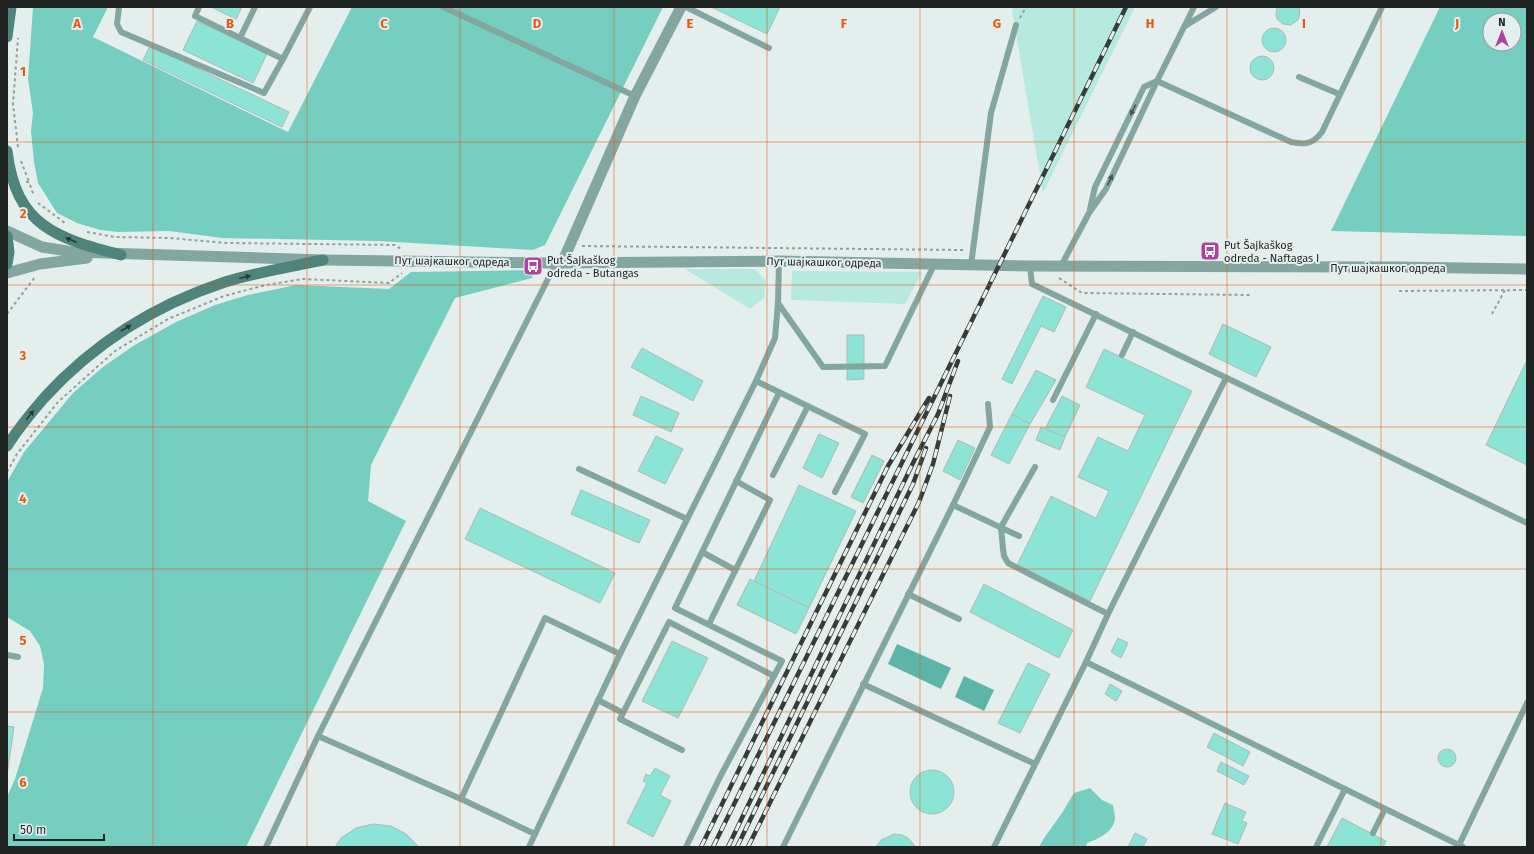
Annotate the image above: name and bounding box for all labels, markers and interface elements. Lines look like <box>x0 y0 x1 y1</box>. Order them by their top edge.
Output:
north arrow <box>1482 12 1522 52</box>
text: A <box>72 16 81 31</box>
text: B <box>226 16 234 31</box>
text: C <box>380 16 388 31</box>
text: D <box>533 16 542 31</box>
text: E <box>687 16 694 31</box>
text: F <box>841 16 848 31</box>
text: G <box>993 16 1001 31</box>
text: H <box>1146 16 1154 31</box>
text: I <box>1302 16 1306 31</box>
text: J <box>1454 16 1459 31</box>
text: N <box>1498 16 1506 29</box>
text: 1 <box>20 64 26 79</box>
one-way arrow <box>1130 104 1136 116</box>
one-way arrow <box>1107 174 1113 186</box>
text: 2 <box>20 206 27 221</box>
one-way arrow <box>65 237 76 243</box>
place label: Put Šajkaškog odreda - Naftagas I <box>1224 238 1319 265</box>
bus stop icon: Put Šajkaškog odreda - Naftagas I <box>1199 240 1221 262</box>
place label: Put Šajkaškog odreda - Butangas <box>547 253 639 280</box>
street label: Пут шајкашког одреда <box>394 254 510 269</box>
bus stop icon: Put Šajkaškog odreda - Butangas <box>522 255 544 277</box>
street label: Пут шајкашког одреда <box>766 255 882 270</box>
street label: Пут шајкашког одреда <box>1330 262 1446 275</box>
one-way arrow <box>239 274 251 280</box>
one-way arrow <box>121 324 131 332</box>
text: 3 <box>19 348 27 363</box>
one-way arrow <box>26 409 35 420</box>
text: 4 <box>19 491 27 506</box>
text: 5 <box>20 633 27 648</box>
text: 6 <box>19 775 27 790</box>
scale bar <box>14 816 104 842</box>
text: 50 m <box>20 823 46 837</box>

